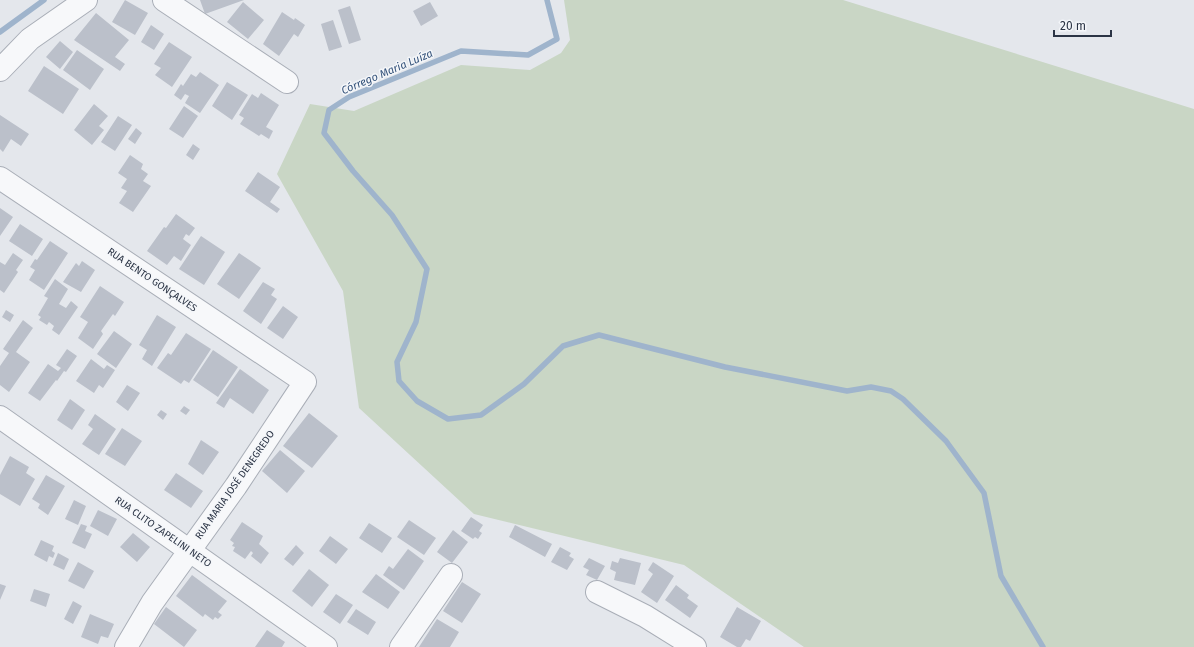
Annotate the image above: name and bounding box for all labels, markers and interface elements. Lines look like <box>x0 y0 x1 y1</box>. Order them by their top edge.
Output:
scale bar <box>1054 12 1111 38</box>
text: 20 m <box>1060 19 1086 33</box>
water label: Córrego Maria Luíza <box>339 47 435 97</box>
street label: RUA BENTO GONÇALVES <box>105 246 199 315</box>
street label: RUA MARIA JOSÉ DENEGREDO <box>191 427 277 542</box>
street label: RUA CLITO ZAPELINI NETO <box>112 494 214 570</box>

